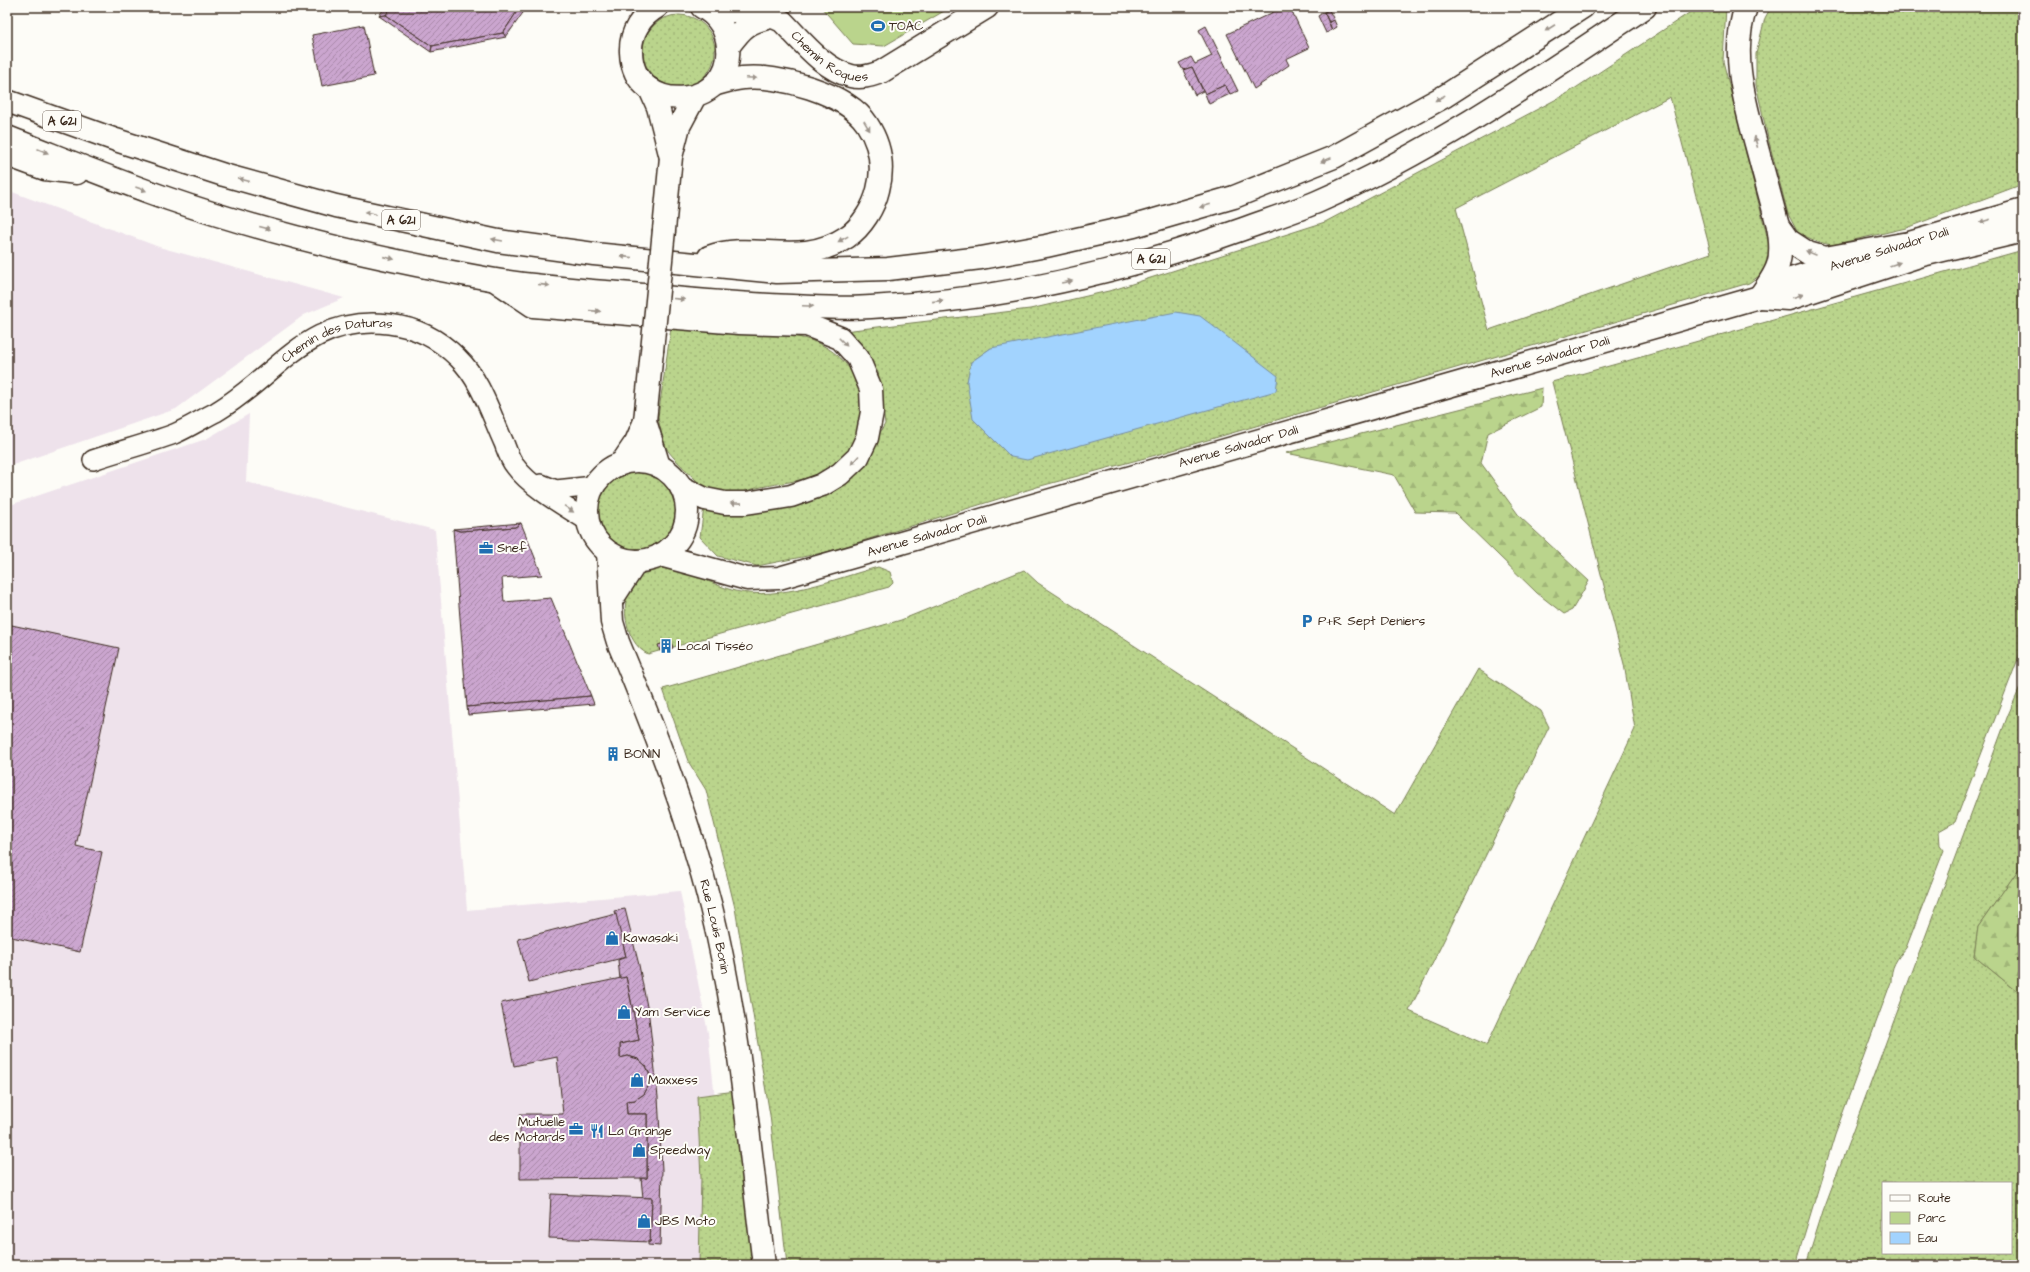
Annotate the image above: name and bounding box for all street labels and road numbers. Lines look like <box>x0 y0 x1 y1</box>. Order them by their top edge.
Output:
street label: Chemin Roques <box>787 27 870 86</box>
road number: A 621 <box>43 111 81 131</box>
road number: A 621 <box>382 210 420 230</box>
street label: Avenue Salvador Dali <box>1827 222 1951 276</box>
road number: A 621 <box>1132 249 1170 269</box>
street label: Chemin des Daturas <box>277 314 394 367</box>
street label: Avenue Salvador Dali <box>1488 331 1611 383</box>
street label: Avenue Salvador Dali <box>1176 421 1300 472</box>
street label: Avenue Salvador Dali <box>865 510 989 561</box>
street label: Rue Louis Bonin <box>695 877 734 976</box>

